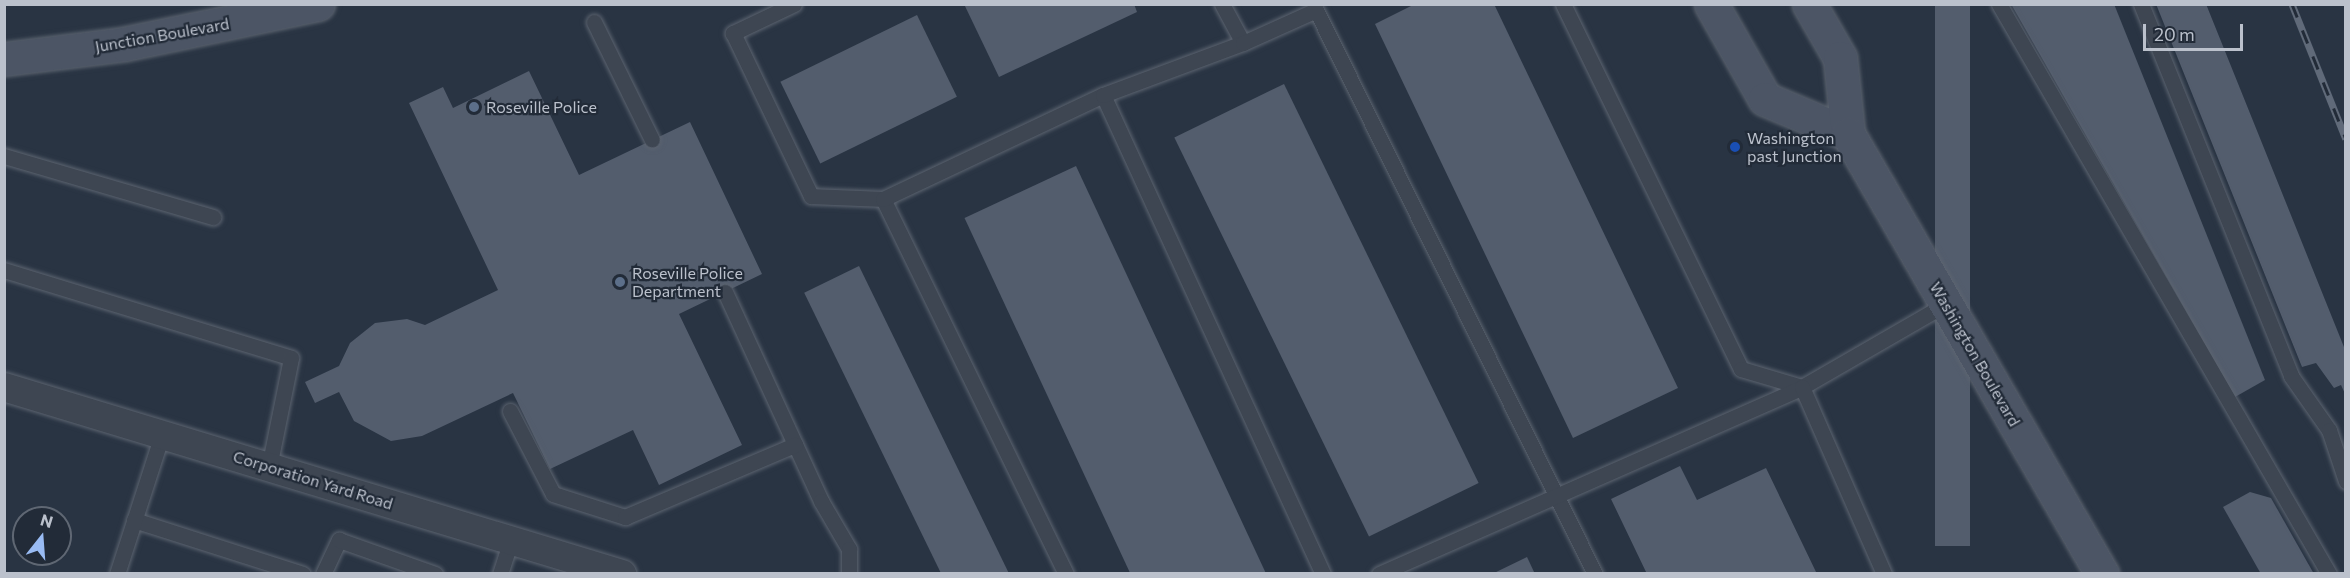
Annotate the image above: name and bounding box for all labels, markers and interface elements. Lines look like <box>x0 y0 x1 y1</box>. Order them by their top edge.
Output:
scale bar <box>2146 12 2246 50</box>
street label: Junction Boulevard <box>93 14 231 56</box>
text: 20 m <box>2154 23 2195 45</box>
place label: Roseville Police <box>486 97 597 117</box>
marker: Roseville Police <box>467 100 481 114</box>
place label: Washington past Junction <box>1747 128 1842 166</box>
marker: Washington past Junction <box>1728 140 1742 154</box>
place label: Roseville Police Department <box>632 263 743 301</box>
marker: Roseville Police Department <box>613 275 627 289</box>
street label: Washington Boulevard <box>1926 278 2024 430</box>
street label: Corporation Yard Road <box>231 447 395 513</box>
north arrow <box>12 506 72 566</box>
text: N <box>38 509 55 531</box>

